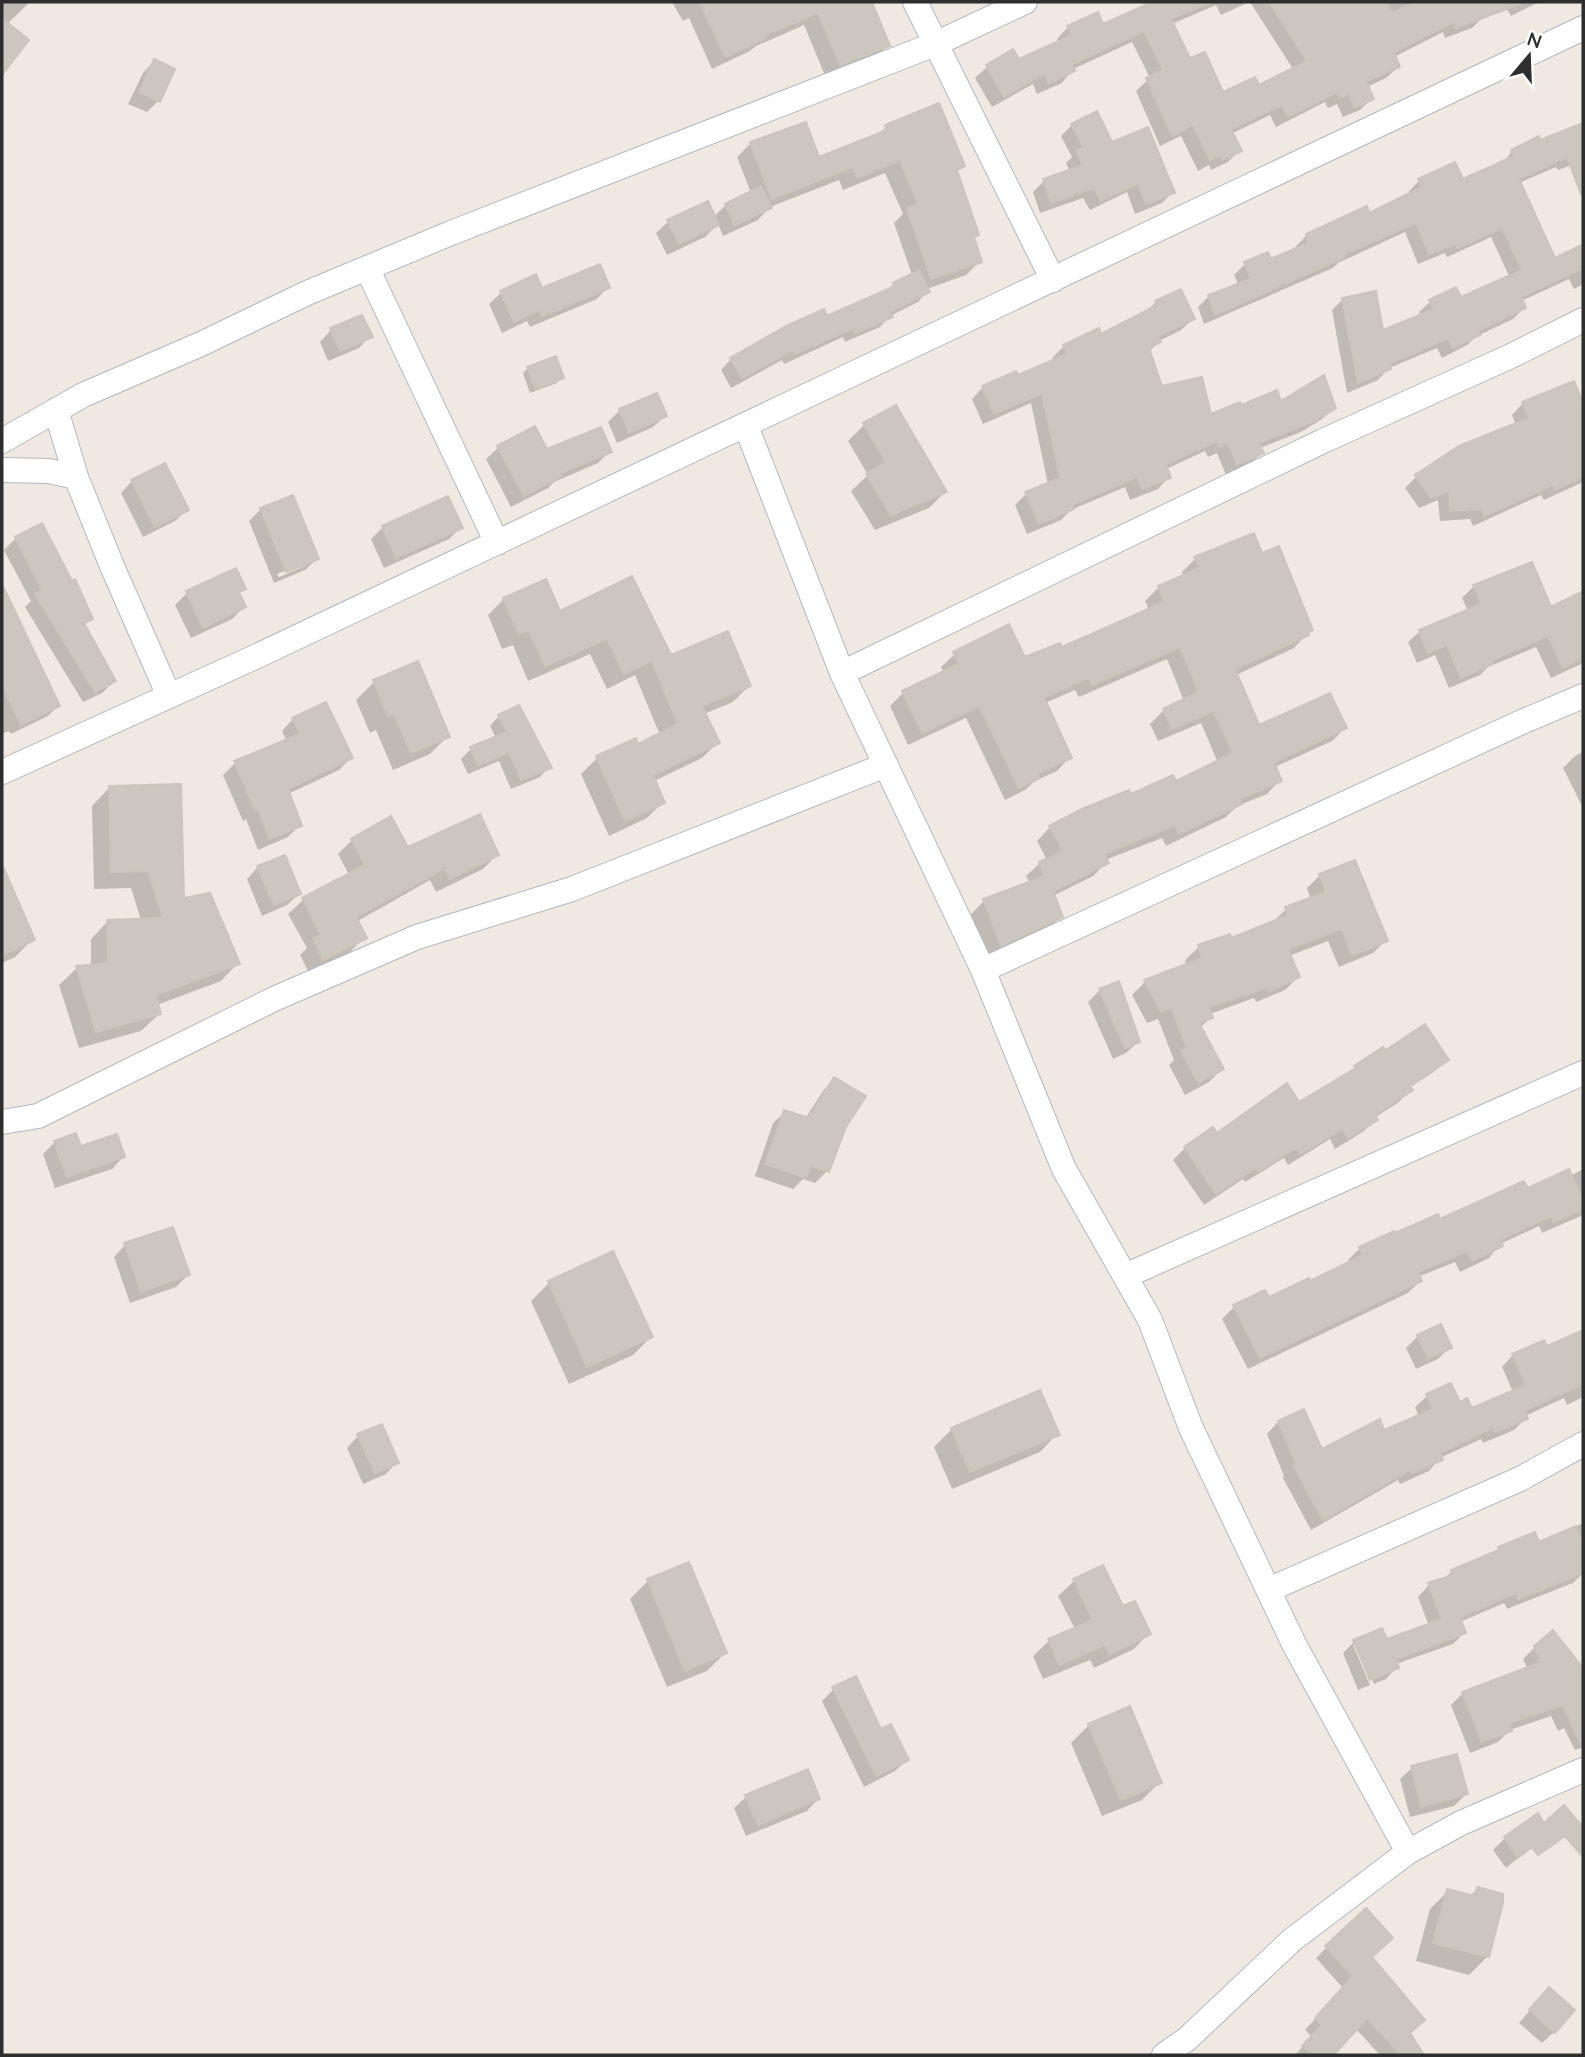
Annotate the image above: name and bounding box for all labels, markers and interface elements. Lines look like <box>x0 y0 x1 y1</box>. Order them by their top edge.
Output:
north arrow <box>1494 21 1564 91</box>
text: N <box>1524 26 1545 54</box>

